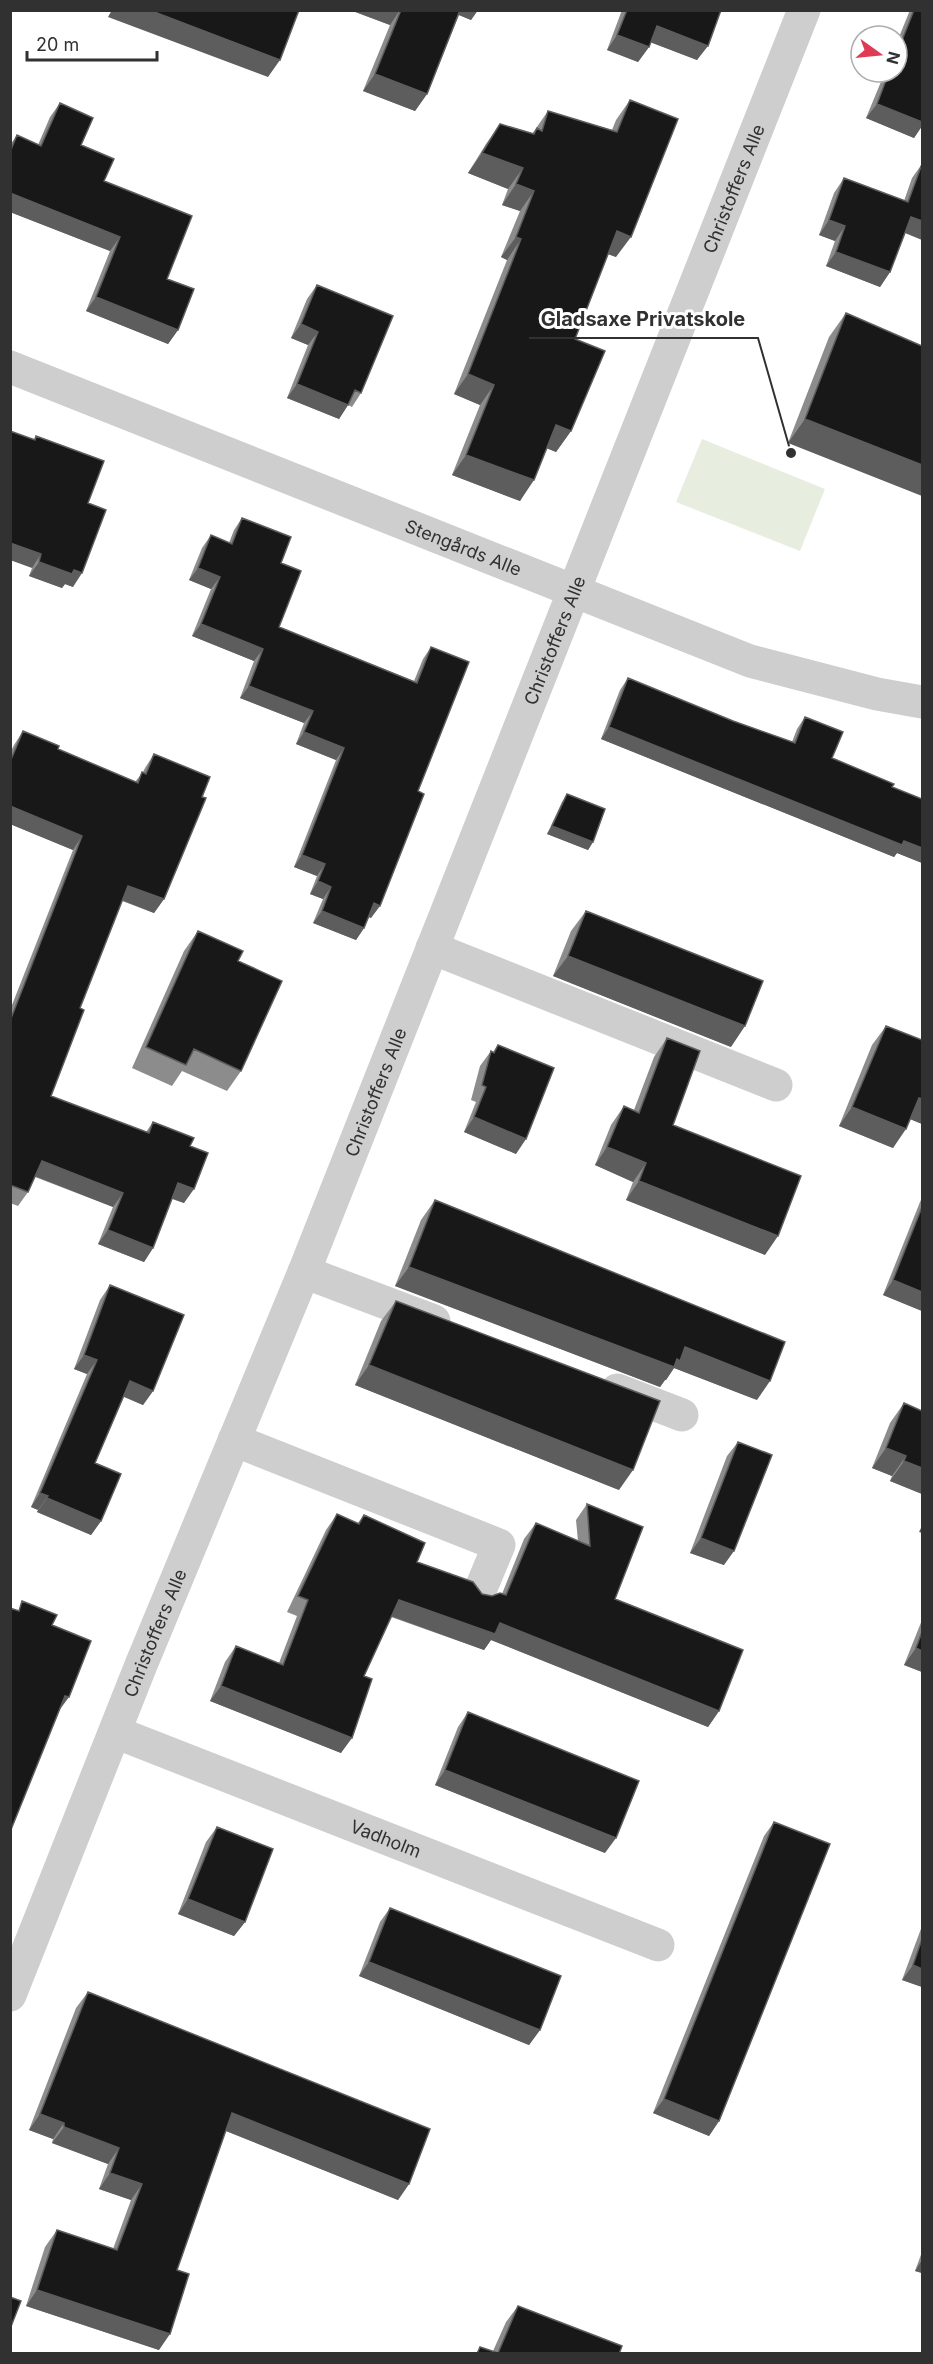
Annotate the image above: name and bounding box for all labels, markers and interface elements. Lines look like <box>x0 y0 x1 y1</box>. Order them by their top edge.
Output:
scale bar <box>27 24 158 62</box>
north arrow <box>849 24 909 84</box>
text: 20 m <box>36 34 79 55</box>
text: N <box>882 49 905 66</box>
street label: Christoffers Alle <box>698 121 768 256</box>
callout: Gladsaxe Privatskole <box>529 300 758 338</box>
text: Gladsaxe Privatskole <box>541 307 745 331</box>
street label: Stengårds Alle <box>402 515 525 580</box>
street label: Christoffers Alle <box>519 573 589 708</box>
street label: Christoffers Alle <box>340 1025 410 1160</box>
street label: Christoffers Alle <box>119 1565 190 1700</box>
street label: Vadholm <box>348 1815 424 1862</box>

